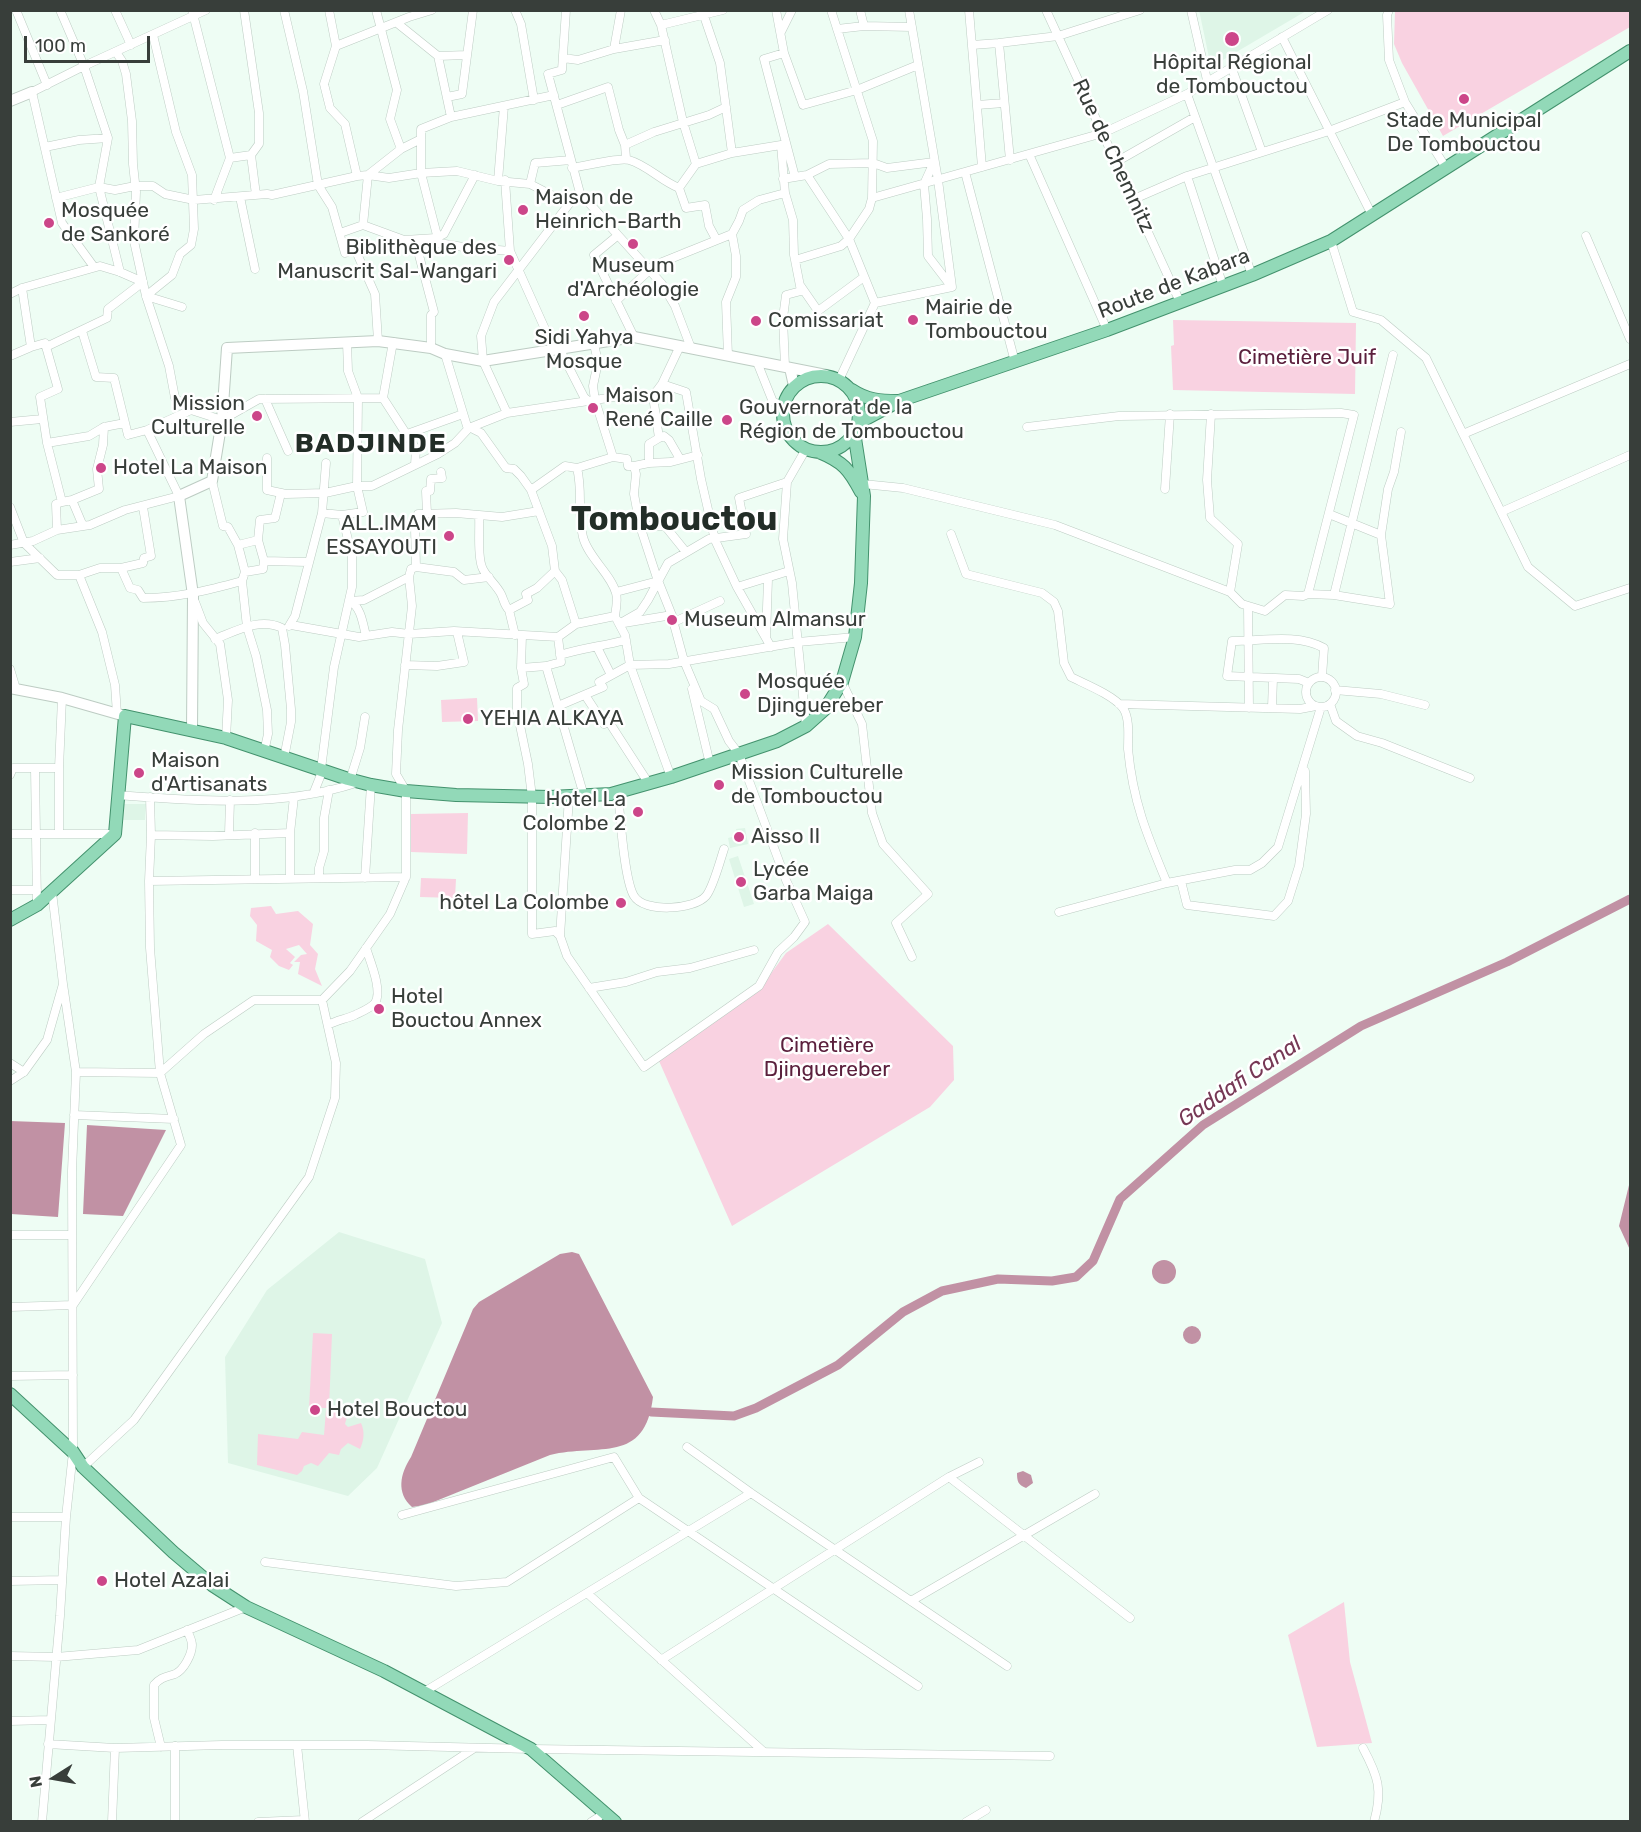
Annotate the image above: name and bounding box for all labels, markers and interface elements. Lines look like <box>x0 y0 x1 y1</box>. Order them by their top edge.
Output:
scale bar <box>27 24 153 62</box>
marker: Hôpital Régional de Tombouctou <box>1223 30 1241 48</box>
text: 100 m <box>35 35 86 57</box>
place label: Hôpital Régional de Tombouctou <box>1152 50 1312 100</box>
street label: Rue de Chemnitz <box>1066 75 1160 237</box>
marker: Stade Municipal De Tombouctou <box>1457 92 1471 106</box>
place label: Stade Municipal De Tombouctou <box>1386 108 1542 158</box>
place label: Maison de Heinrich-Barth <box>535 185 682 235</box>
place label: Mosquée de Sankoré <box>61 198 170 248</box>
marker: Maison de Heinrich-Barth <box>516 203 530 217</box>
marker: Mosquée de Sankoré <box>42 216 56 230</box>
place label: Biblithèque des Manuscrit Sal-Wangari <box>277 235 497 285</box>
marker: Museum d'Archéologie <box>626 237 640 251</box>
street label: Route de Kabara <box>1095 243 1253 325</box>
marker: Biblithèque des Manuscrit Sal-Wangari <box>502 253 516 267</box>
place label: Museum d'Archéologie <box>567 253 699 303</box>
place label: Mairie de Tombouctou <box>925 295 1048 345</box>
place label: Comissariat <box>768 308 884 334</box>
marker: Sidi Yahya Mosque <box>577 309 591 323</box>
marker: Mairie de Tombouctou <box>906 313 920 327</box>
marker: Comissariat <box>749 314 763 328</box>
place label: Sidi Yahya Mosque <box>534 325 634 375</box>
park label: Cimetière Juif <box>1238 345 1376 371</box>
place label: Maison René Caille <box>605 383 713 433</box>
place label: Mission Culturelle <box>151 391 245 441</box>
place label: Gouvernorat de la Région de Tombouctou <box>739 395 964 445</box>
marker: Maison René Caille <box>586 401 600 415</box>
marker: Mission Culturelle <box>250 409 264 423</box>
marker: Gouvernorat de la Région de Tombouctou <box>720 413 734 427</box>
district label: BADJINDE <box>295 428 447 460</box>
place label: Hotel La Maison <box>113 455 268 481</box>
marker: Hotel La Maison <box>94 461 108 475</box>
district label: Tombouctou <box>571 500 777 540</box>
place label: ALL.IMAM ESSAYOUTI <box>326 511 437 561</box>
marker: ALL.IMAM ESSAYOUTI <box>442 529 456 543</box>
place label: Museum Almansur <box>684 607 866 633</box>
marker: Museum Almansur <box>665 613 679 627</box>
place label: Mosquée Djinguereber <box>757 669 883 719</box>
marker: Mosquée Djinguereber <box>738 687 752 701</box>
place label: YEHIA ALKAYA <box>480 706 623 732</box>
marker: YEHIA ALKAYA <box>461 712 475 726</box>
place label: Maison d'Artisanats <box>151 748 267 798</box>
place label: Mission Culturelle de Tombouctou <box>731 760 903 810</box>
marker: Maison d'Artisanats <box>132 766 146 780</box>
marker: Mission Culturelle de Tombouctou <box>712 778 726 792</box>
place label: Hotel La Colombe 2 <box>522 787 626 837</box>
marker: Hotel La Colombe 2 <box>631 805 645 819</box>
place label: Aisso II <box>751 824 820 850</box>
marker: Aisso II <box>732 830 746 844</box>
place label: Lycée Garba Maiga <box>753 857 874 907</box>
marker: Lycée Garba Maiga <box>734 875 748 889</box>
place label: hôtel La Colombe <box>439 890 609 916</box>
marker: hôtel La Colombe <box>614 896 628 910</box>
place label: Hotel Bouctou Annex <box>391 984 542 1034</box>
marker: Hotel Bouctou Annex <box>372 1002 386 1016</box>
water label: Gaddafi Canal <box>1173 1031 1307 1133</box>
park label: Cimetière Djinguereber <box>764 1033 890 1083</box>
place label: Hotel Bouctou <box>327 1397 467 1423</box>
marker: Hotel Bouctou <box>308 1403 322 1417</box>
place label: Hotel Azalai <box>114 1568 229 1594</box>
marker: Hotel Azalai <box>95 1574 109 1588</box>
north arrow <box>24 1748 84 1808</box>
text: N <box>25 1774 46 1789</box>

